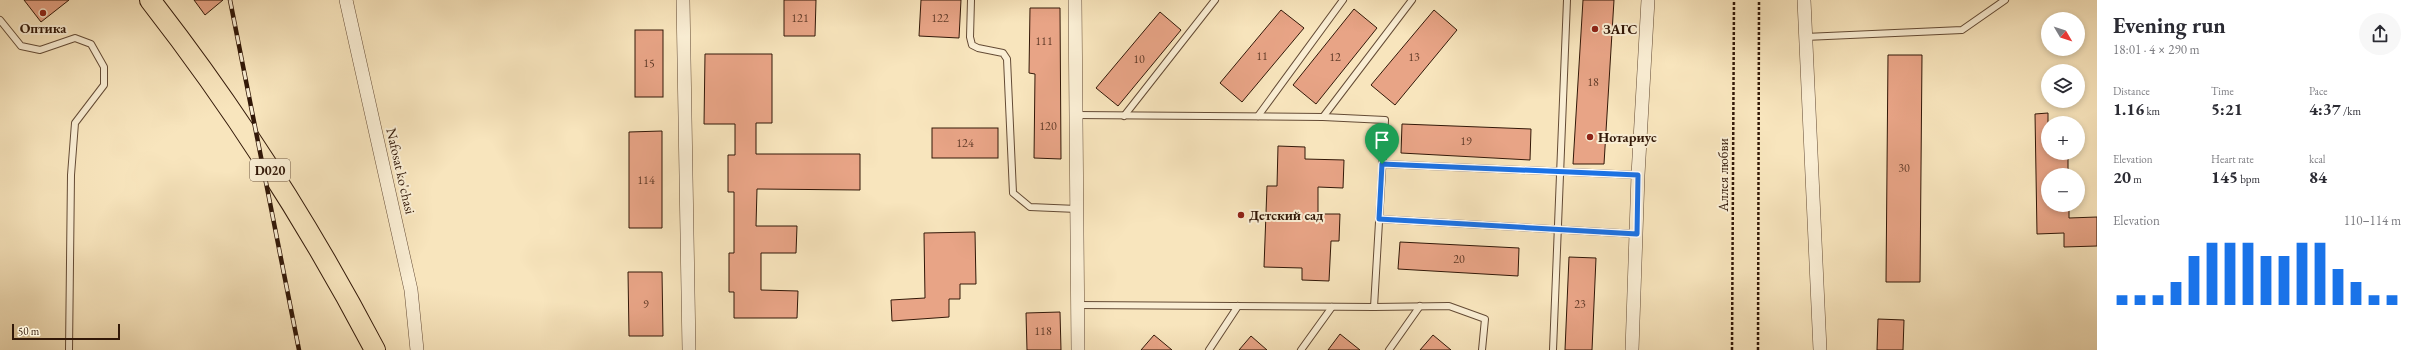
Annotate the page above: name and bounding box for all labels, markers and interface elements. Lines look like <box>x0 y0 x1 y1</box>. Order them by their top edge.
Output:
marker: Оптика <box>38 8 48 18</box>
house number: 121 <box>791 10 809 26</box>
house number: 122 <box>931 10 949 26</box>
text: Evening run <box>2113 11 2226 40</box>
north arrow <box>2041 12 2085 56</box>
map controls <box>2041 12 2085 212</box>
button: share <box>2359 13 2401 55</box>
place label: Оптика <box>20 19 67 37</box>
place label: ЗАГС <box>1603 20 1638 38</box>
marker: ЗАГС <box>1590 24 1600 34</box>
house number: 111 <box>1035 33 1053 49</box>
text: 18:01 · 4 × 290 m <box>2113 41 2200 58</box>
house number: 11 <box>1256 48 1268 64</box>
house number: 12 <box>1329 49 1341 65</box>
house number: 13 <box>1408 49 1420 65</box>
house number: 10 <box>1133 51 1145 67</box>
house number: 15 <box>643 55 655 71</box>
button: layers <box>2041 64 2085 108</box>
house number: 18 <box>1587 74 1599 90</box>
text: Distance <box>2113 84 2150 98</box>
text: Time <box>2211 84 2234 98</box>
text: Pace <box>2309 84 2327 98</box>
text: 1.16 <box>2113 98 2144 120</box>
text: 5:21 <box>2211 98 2243 120</box>
text: 4:37 <box>2309 98 2341 120</box>
text: km <box>2144 104 2160 118</box>
text: /km <box>2341 104 2361 118</box>
button: + <box>2041 116 2085 160</box>
house number: 120 <box>1039 118 1057 134</box>
pin <box>1365 123 1399 164</box>
street label: Nafosat ko'chasi <box>382 126 420 216</box>
place label: Нотариус <box>1598 128 1657 146</box>
icon: arrive <box>1371 129 1393 151</box>
marker: Нотариус <box>1585 132 1595 142</box>
house number: 19 <box>1460 133 1472 149</box>
house number: 124 <box>956 135 974 151</box>
street label: Аллея любви <box>1714 138 1732 213</box>
text: Elevation <box>2113 152 2153 166</box>
text: Heart rate <box>2211 152 2254 166</box>
text: kcal <box>2309 152 2326 166</box>
road number: D020 <box>250 159 290 181</box>
house number: 30 <box>1898 160 1910 176</box>
text: 20 <box>2113 166 2131 188</box>
text: 145 <box>2211 166 2238 188</box>
text: 84 <box>2309 166 2327 188</box>
button: − <box>2041 168 2085 212</box>
house number: 114 <box>637 172 655 188</box>
text: m <box>2131 172 2142 186</box>
text: bpm <box>2238 172 2260 186</box>
place label: Детский сад <box>1249 206 1324 224</box>
marker: Детский сад <box>1236 210 1246 220</box>
text: Elevation <box>2113 212 2160 229</box>
text: 110–114 m <box>2344 212 2401 229</box>
house number: 20 <box>1453 251 1465 267</box>
house number: 9 <box>643 296 649 312</box>
house number: 23 <box>1574 296 1586 312</box>
scale bar <box>12 322 120 341</box>
house number: 118 <box>1034 323 1052 339</box>
text: 50 m <box>18 324 39 338</box>

